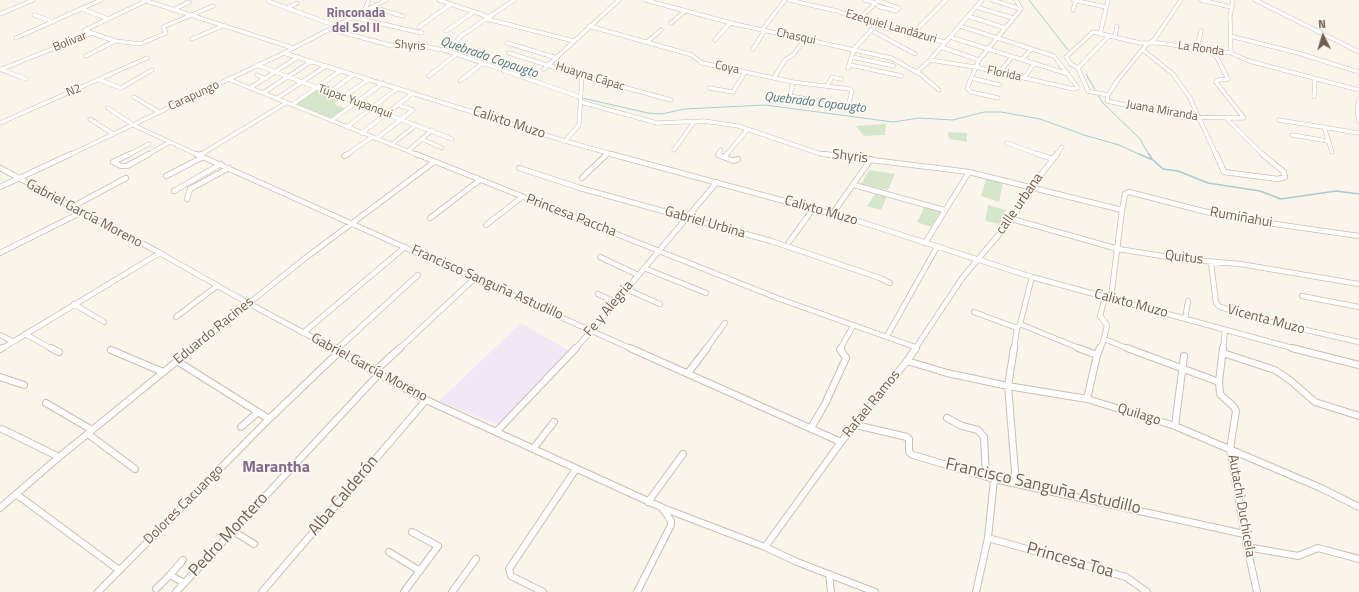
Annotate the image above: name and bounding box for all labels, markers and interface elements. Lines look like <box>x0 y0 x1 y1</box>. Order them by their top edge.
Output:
district label: Rinconada del Sol II <box>327 6 385 37</box>
street label: Ezequiel Landázuri <box>844 7 938 47</box>
north arrow <box>1303 16 1343 56</box>
text: N <box>1317 16 1326 32</box>
street label: Chasqui <box>775 26 817 48</box>
street label: Bolivar <box>51 29 89 55</box>
water label: Quebrada Copaugto <box>438 34 540 82</box>
street label: Shyris <box>394 38 426 54</box>
street label: La Ronda <box>1177 39 1225 59</box>
street label: Coya <box>714 58 740 78</box>
street label: Huayna Cápac <box>554 60 626 94</box>
street label: Florida <box>986 63 1022 85</box>
street label: Carapungo <box>166 78 222 114</box>
street label: N2 <box>64 81 84 101</box>
street label: Túpac Yupanqui <box>316 82 394 122</box>
water label: Quebrada Copaugto <box>763 89 867 117</box>
street label: Juana Miranda <box>1125 98 1199 124</box>
street label: Calixto Muzo <box>470 103 548 143</box>
street label: Shyris <box>831 146 869 168</box>
street label: calle urbana <box>993 170 1047 238</box>
street label: Gabriel García Moreno <box>23 176 145 252</box>
street label: Princesa Paccha <box>523 191 619 241</box>
street label: Calixto Muzo <box>782 193 860 229</box>
street label: Gabriel Urbina <box>663 203 747 243</box>
street label: Rumiñahui <box>1208 204 1274 232</box>
street label: Francisco Sanguña Astudillo <box>408 242 566 324</box>
street label: Quitus <box>1164 247 1204 269</box>
street label: Fe y Alegria <box>581 278 637 340</box>
street label: Calixto Muzo <box>1092 286 1170 322</box>
street label: Eduardo Racines <box>171 294 257 368</box>
street label: Vicenta Muzo <box>1225 302 1307 338</box>
street label: Gabriel García Moreno <box>308 330 430 406</box>
street label: Rafael Ramos <box>840 367 904 441</box>
street label: Quilago <box>1115 400 1163 430</box>
street label: Alba Calderón <box>305 452 383 540</box>
street label: Autachi Duchicela <box>1224 453 1258 559</box>
street label: Francisco Sanguña Astudillo <box>943 455 1143 519</box>
district label: Marantha <box>242 458 310 478</box>
street label: Dolores Cacuango <box>141 462 227 548</box>
street label: Pedro Montero <box>185 489 273 581</box>
street label: Princesa Toa <box>1024 539 1116 583</box>

